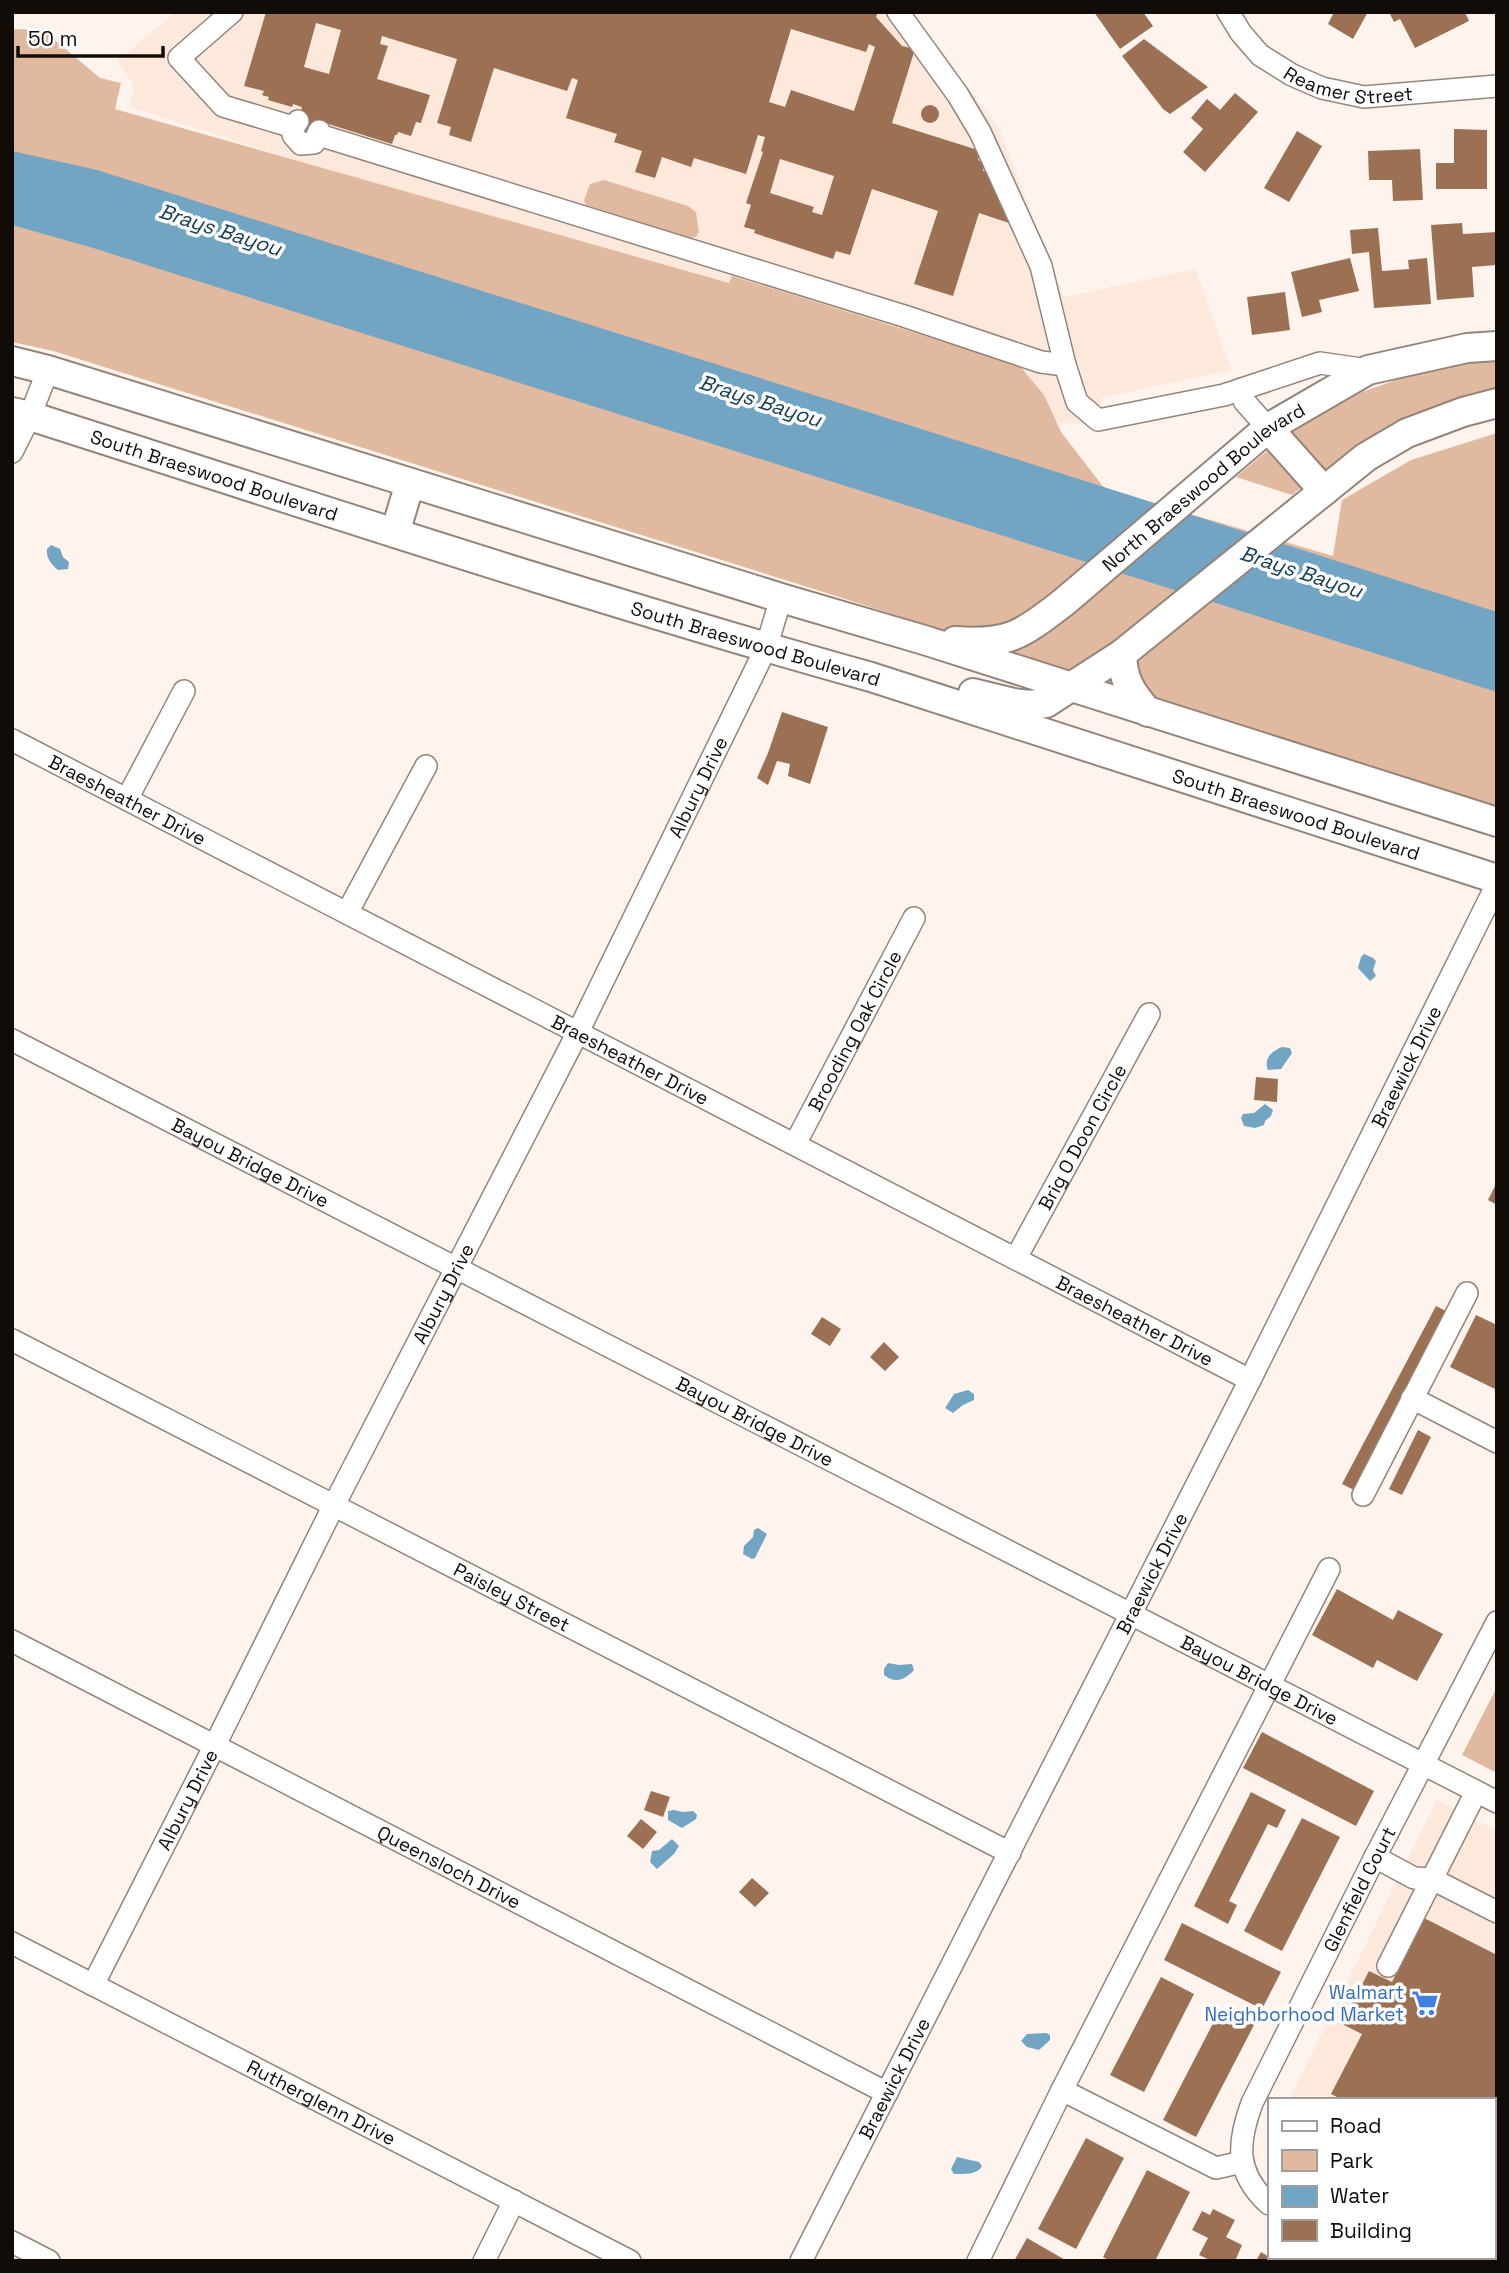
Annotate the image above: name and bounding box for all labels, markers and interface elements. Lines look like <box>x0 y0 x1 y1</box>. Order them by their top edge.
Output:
scale bar <box>18 14 163 58</box>
text: 50 m <box>28 25 78 52</box>
street label: Reamer Street <box>1279 61 1414 110</box>
water label: Brays Bayou <box>156 197 286 262</box>
water label: Brays Bayou <box>696 368 826 433</box>
street label: North Braeswood Boulevard <box>1097 397 1310 577</box>
street label: South Braeswood Boulevard <box>87 424 341 527</box>
water label: Brays Bayou <box>1237 539 1367 604</box>
street label: South Braeswood Boulevard <box>628 596 884 692</box>
street label: Albury Drive <box>663 733 734 842</box>
street label: Braesheather Drive <box>44 749 210 851</box>
street label: South Braeswood Boulevard <box>1169 763 1423 866</box>
street label: Brooding Oak Circle <box>802 946 908 1116</box>
street label: Braewick Drive <box>1366 1002 1447 1132</box>
street label: Braesheather Drive <box>547 1009 713 1111</box>
street label: Brig O Doon Circle <box>1033 1060 1132 1214</box>
street label: Bayou Bridge Drive <box>167 1112 333 1214</box>
street label: Albury Drive <box>407 1239 480 1348</box>
street label: Braesheather Drive <box>1052 1270 1218 1372</box>
street label: Bayou Bridge Drive <box>672 1371 838 1472</box>
street label: Braewick Drive <box>1111 1508 1193 1638</box>
street label: Paisley Street <box>449 1557 574 1638</box>
street label: Bayou Bridge Drive <box>1176 1630 1342 1731</box>
street label: Albury Drive <box>152 1745 224 1854</box>
street label: Queensloch Drive <box>373 1820 525 1915</box>
street label: Glenfield Court <box>1318 1822 1402 1956</box>
place label: Walmart Neighborhood Market <box>1204 1980 1404 2027</box>
supermarket icon: Walmart Neighborhood Market <box>1410 1988 1440 2018</box>
street label: Braewick Drive <box>853 2014 936 2144</box>
street label: Rutherglenn Drive <box>243 2054 400 2151</box>
legend <box>1268 2098 1495 2259</box>
text: Road <box>1330 2112 1382 2139</box>
text: Park <box>1330 2147 1374 2174</box>
text: Water <box>1330 2182 1389 2209</box>
text: Building <box>1330 2217 1412 2244</box>

